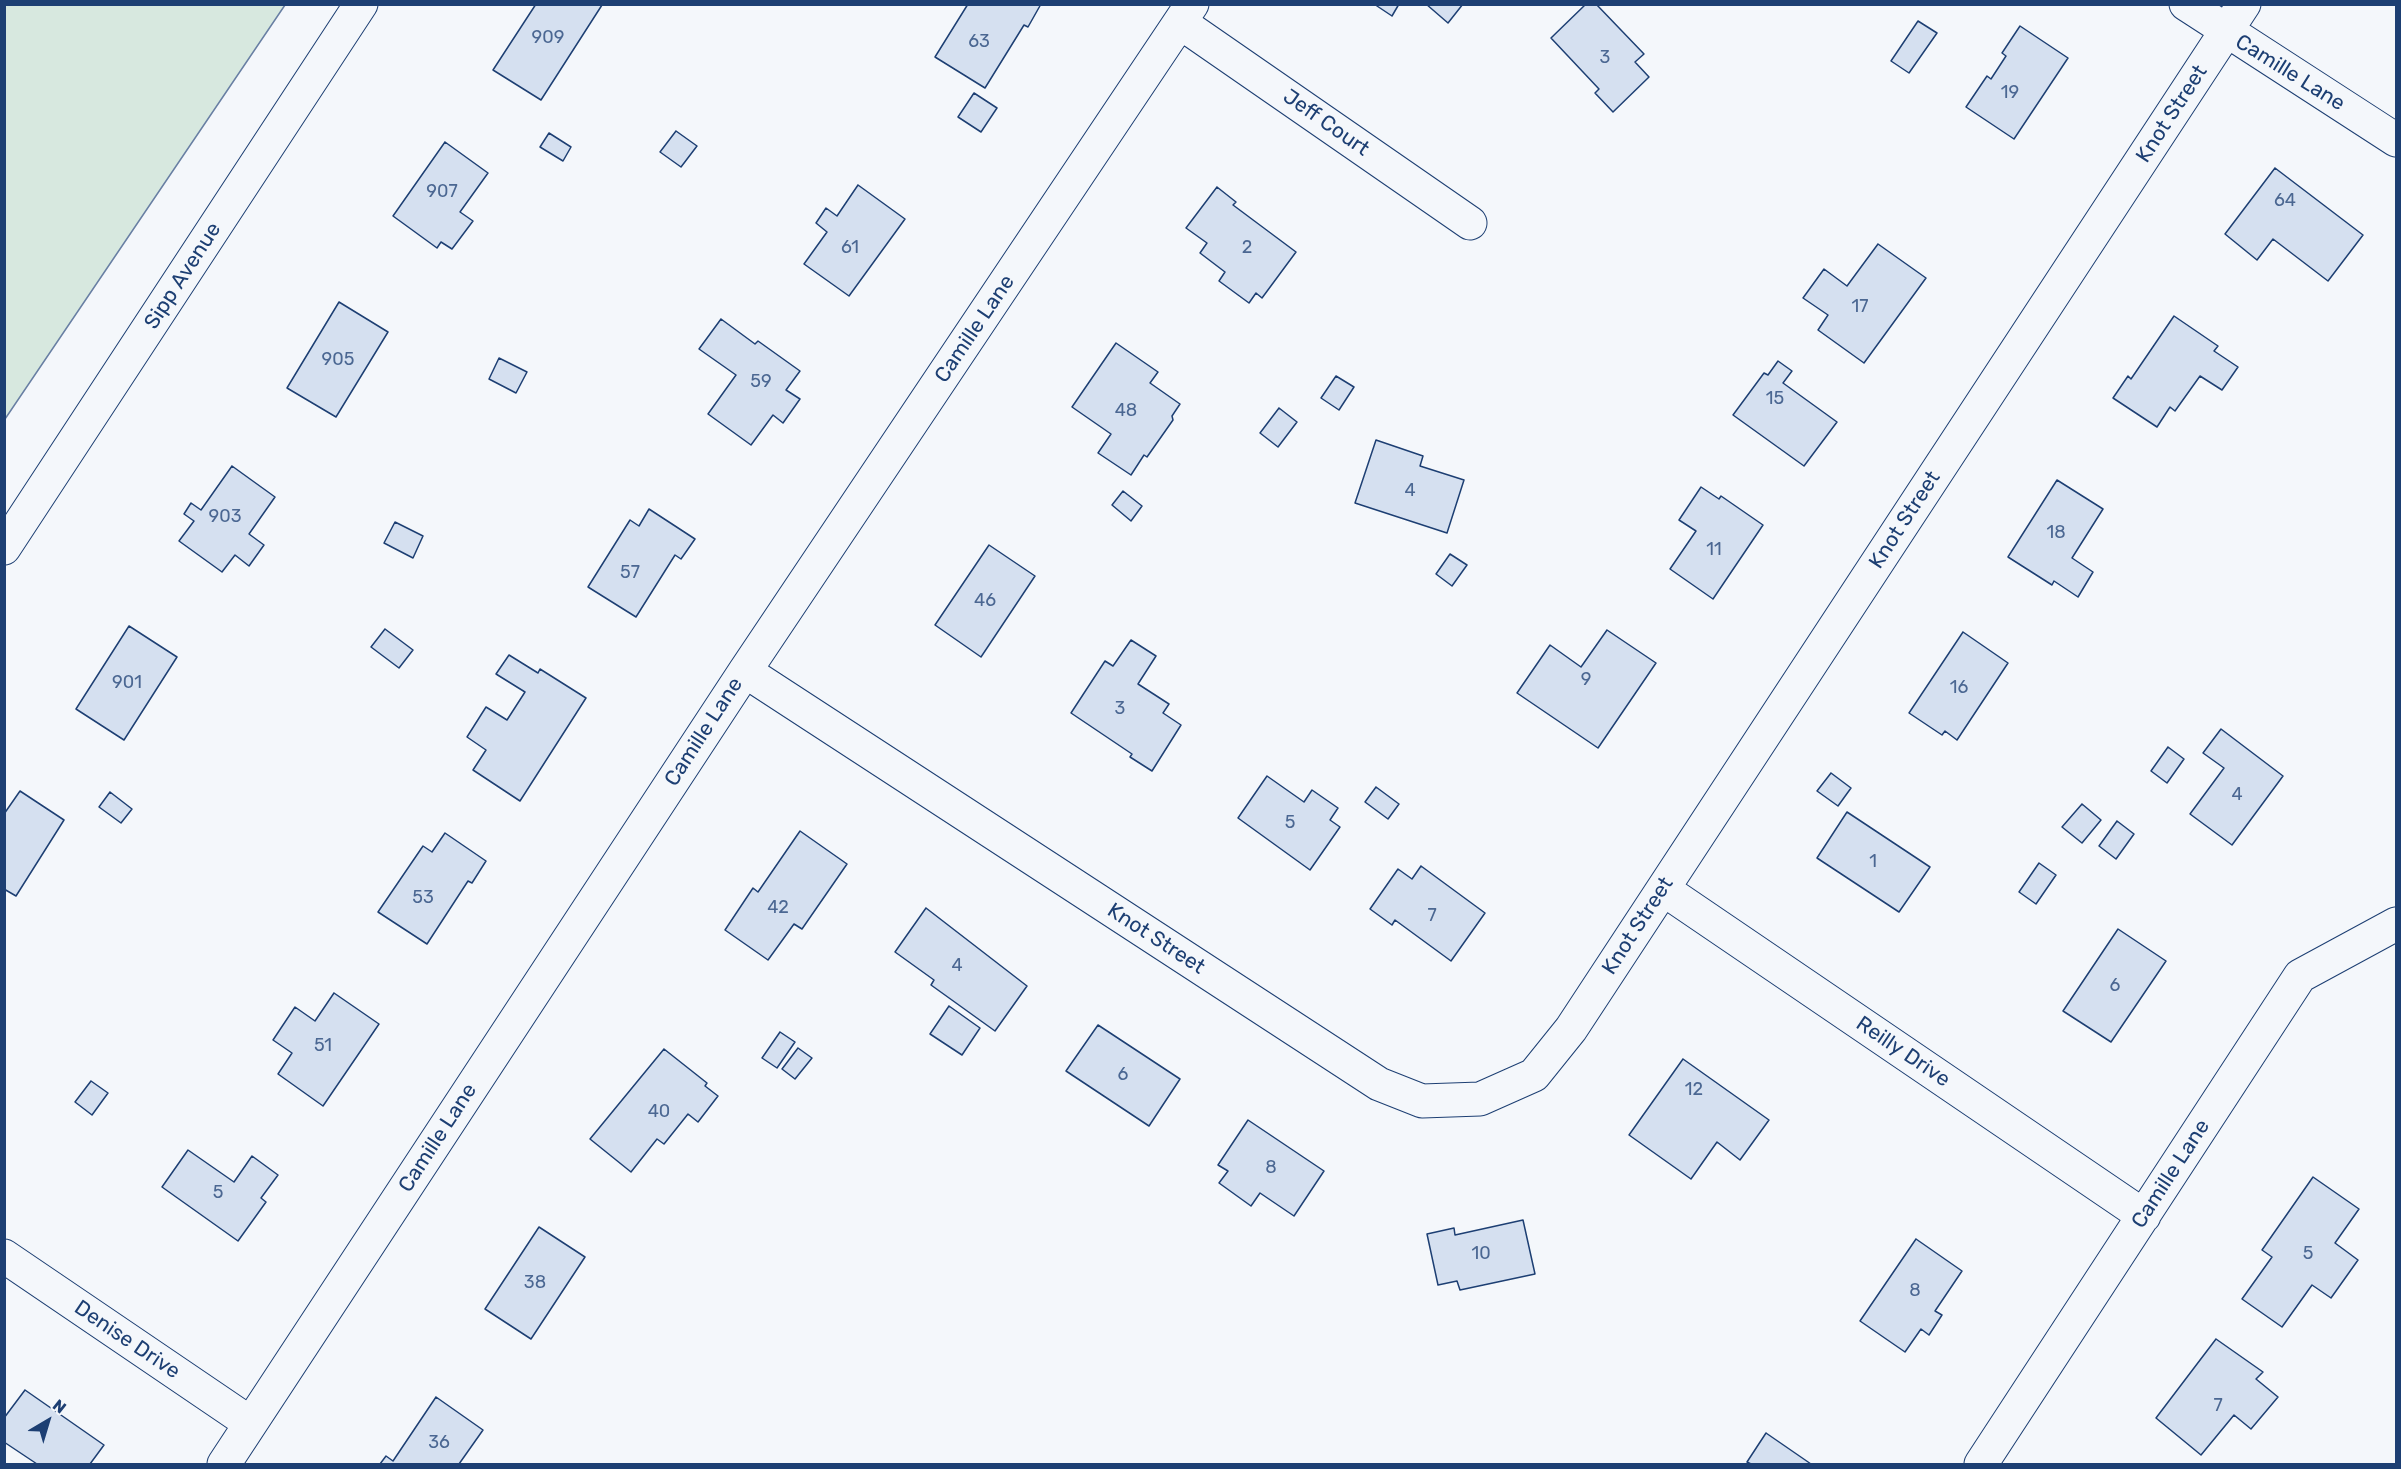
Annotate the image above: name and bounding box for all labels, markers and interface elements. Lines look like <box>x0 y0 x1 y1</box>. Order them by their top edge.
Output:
house number: 909 <box>532 27 564 49</box>
street label: Camille Lane <box>2231 29 2349 117</box>
house number: 63 <box>968 31 990 53</box>
house number: 3 <box>1600 47 1610 69</box>
street label: Knot Street <box>2131 60 2213 168</box>
house number: 19 <box>2001 82 2019 104</box>
street label: Jeff Court <box>1278 84 1374 162</box>
house number: 907 <box>426 181 458 203</box>
house number: 64 <box>2274 190 2296 212</box>
street label: Sipp Avenue <box>139 218 227 334</box>
house number: 61 <box>841 237 859 259</box>
house number: 2 <box>1242 237 1252 259</box>
street label: Camille Lane <box>930 270 1020 388</box>
house number: 17 <box>1852 296 1868 318</box>
house number: 905 <box>322 349 354 371</box>
house number: 59 <box>750 371 772 393</box>
house number: 15 <box>1766 388 1784 410</box>
house number: 48 <box>1115 400 1137 422</box>
street label: Knot Street <box>1864 466 1946 574</box>
house number: 4 <box>1404 480 1416 502</box>
house number: 903 <box>209 506 241 528</box>
house number: 18 <box>2046 522 2066 544</box>
house number: 11 <box>1706 539 1722 561</box>
house number: 57 <box>620 562 640 584</box>
house number: 46 <box>974 590 996 612</box>
house number: 9 <box>1581 669 1591 691</box>
house number: 901 <box>112 672 142 694</box>
street label: Camille Lane <box>660 673 748 791</box>
house number: 16 <box>1950 677 1968 699</box>
house number: 3 <box>1115 698 1125 720</box>
house number: 4 <box>2231 784 2243 806</box>
house number: 5 <box>1285 812 1295 834</box>
house number: 1 <box>1869 851 1877 873</box>
street label: Knot Street <box>1597 872 1679 980</box>
house number: 53 <box>412 887 434 909</box>
house number: 42 <box>767 897 789 919</box>
street label: Knot Street <box>1102 898 1210 980</box>
house number: 7 <box>1427 905 1437 927</box>
house number: 4 <box>951 955 963 977</box>
house number: 6 <box>2110 975 2120 997</box>
street label: Reilly Drive <box>1851 1011 1955 1093</box>
house number: 51 <box>314 1035 332 1057</box>
house number: 6 <box>1118 1064 1128 1086</box>
street label: Camille Lane <box>394 1079 482 1197</box>
house number: 12 <box>1685 1079 1703 1101</box>
house number: 40 <box>648 1101 670 1123</box>
street label: Camille Lane <box>2127 1115 2215 1233</box>
house number: 8 <box>1265 1157 1277 1179</box>
house number: 5 <box>213 1182 223 1204</box>
house number: 10 <box>1471 1243 1491 1265</box>
house number: 5 <box>2303 1243 2313 1265</box>
house number: 38 <box>524 1272 546 1294</box>
house number: 8 <box>1909 1280 1921 1302</box>
street label: Denise Drive <box>69 1295 185 1385</box>
north arrow <box>18 1391 78 1451</box>
text: N <box>49 1395 70 1417</box>
house number: 7 <box>2213 1395 2223 1417</box>
house number: 36 <box>428 1432 450 1454</box>

